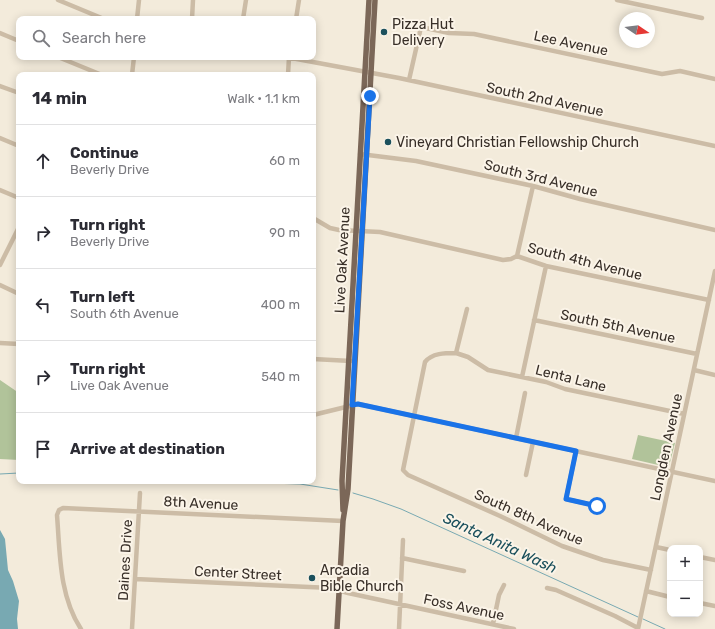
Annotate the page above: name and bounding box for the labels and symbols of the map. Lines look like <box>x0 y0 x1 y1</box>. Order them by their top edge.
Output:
north arrow <box>619 12 655 48</box>
place label: Pizza Hut Delivery <box>392 16 454 49</box>
marker: Pizza Hut Delivery <box>379 27 389 37</box>
street label: Lee Avenue <box>532 27 610 60</box>
street label: South 2nd Avenue <box>485 79 605 120</box>
route end <box>361 87 379 105</box>
place label: Vineyard Christian Fellowship Church <box>396 134 639 151</box>
marker: Vineyard Christian Fellowship Church <box>383 137 393 147</box>
street label: South 3rd Avenue <box>482 156 600 201</box>
street label: Live Oak Avenue <box>331 206 354 314</box>
street label: South 4th Avenue <box>526 239 644 284</box>
street label: South 5th Avenue <box>559 306 677 347</box>
street label: Lenta Lane <box>534 361 608 396</box>
street label: Longden Avenue <box>647 392 686 502</box>
street label: South 8th Avenue <box>472 486 586 549</box>
street label: 8th Avenue <box>163 493 239 514</box>
route start <box>588 497 606 515</box>
water label: Santa Anita Wash <box>440 509 560 577</box>
street label: Daines Drive <box>115 519 136 601</box>
place label: Arcadia Bible Church <box>320 562 403 595</box>
street label: Center Street <box>194 563 283 584</box>
marker: Arcadia Bible Church <box>307 573 317 583</box>
street label: Foss Avenue <box>422 591 506 624</box>

